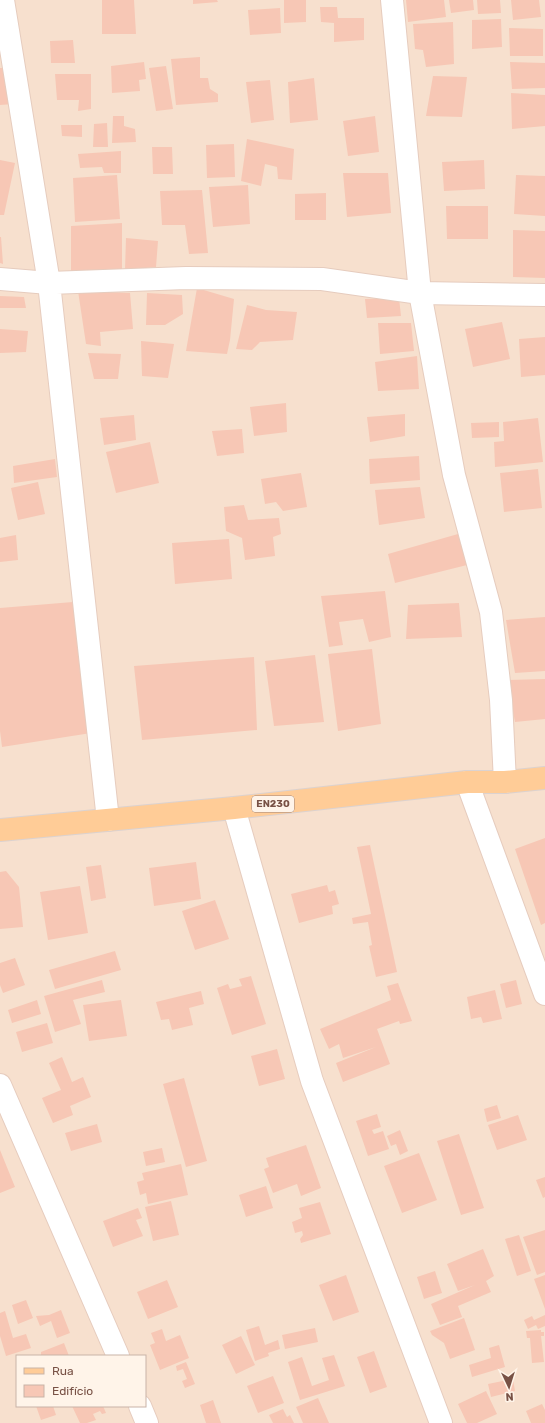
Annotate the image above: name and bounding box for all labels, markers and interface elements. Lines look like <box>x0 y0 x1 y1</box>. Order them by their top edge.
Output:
road number: EN230 <box>252 796 294 812</box>
legend <box>16 1355 146 1407</box>
text: Rua <box>52 1364 74 1378</box>
north arrow <box>489 1367 529 1407</box>
text: Edifício <box>52 1384 93 1398</box>
text: N <box>505 1390 514 1403</box>

